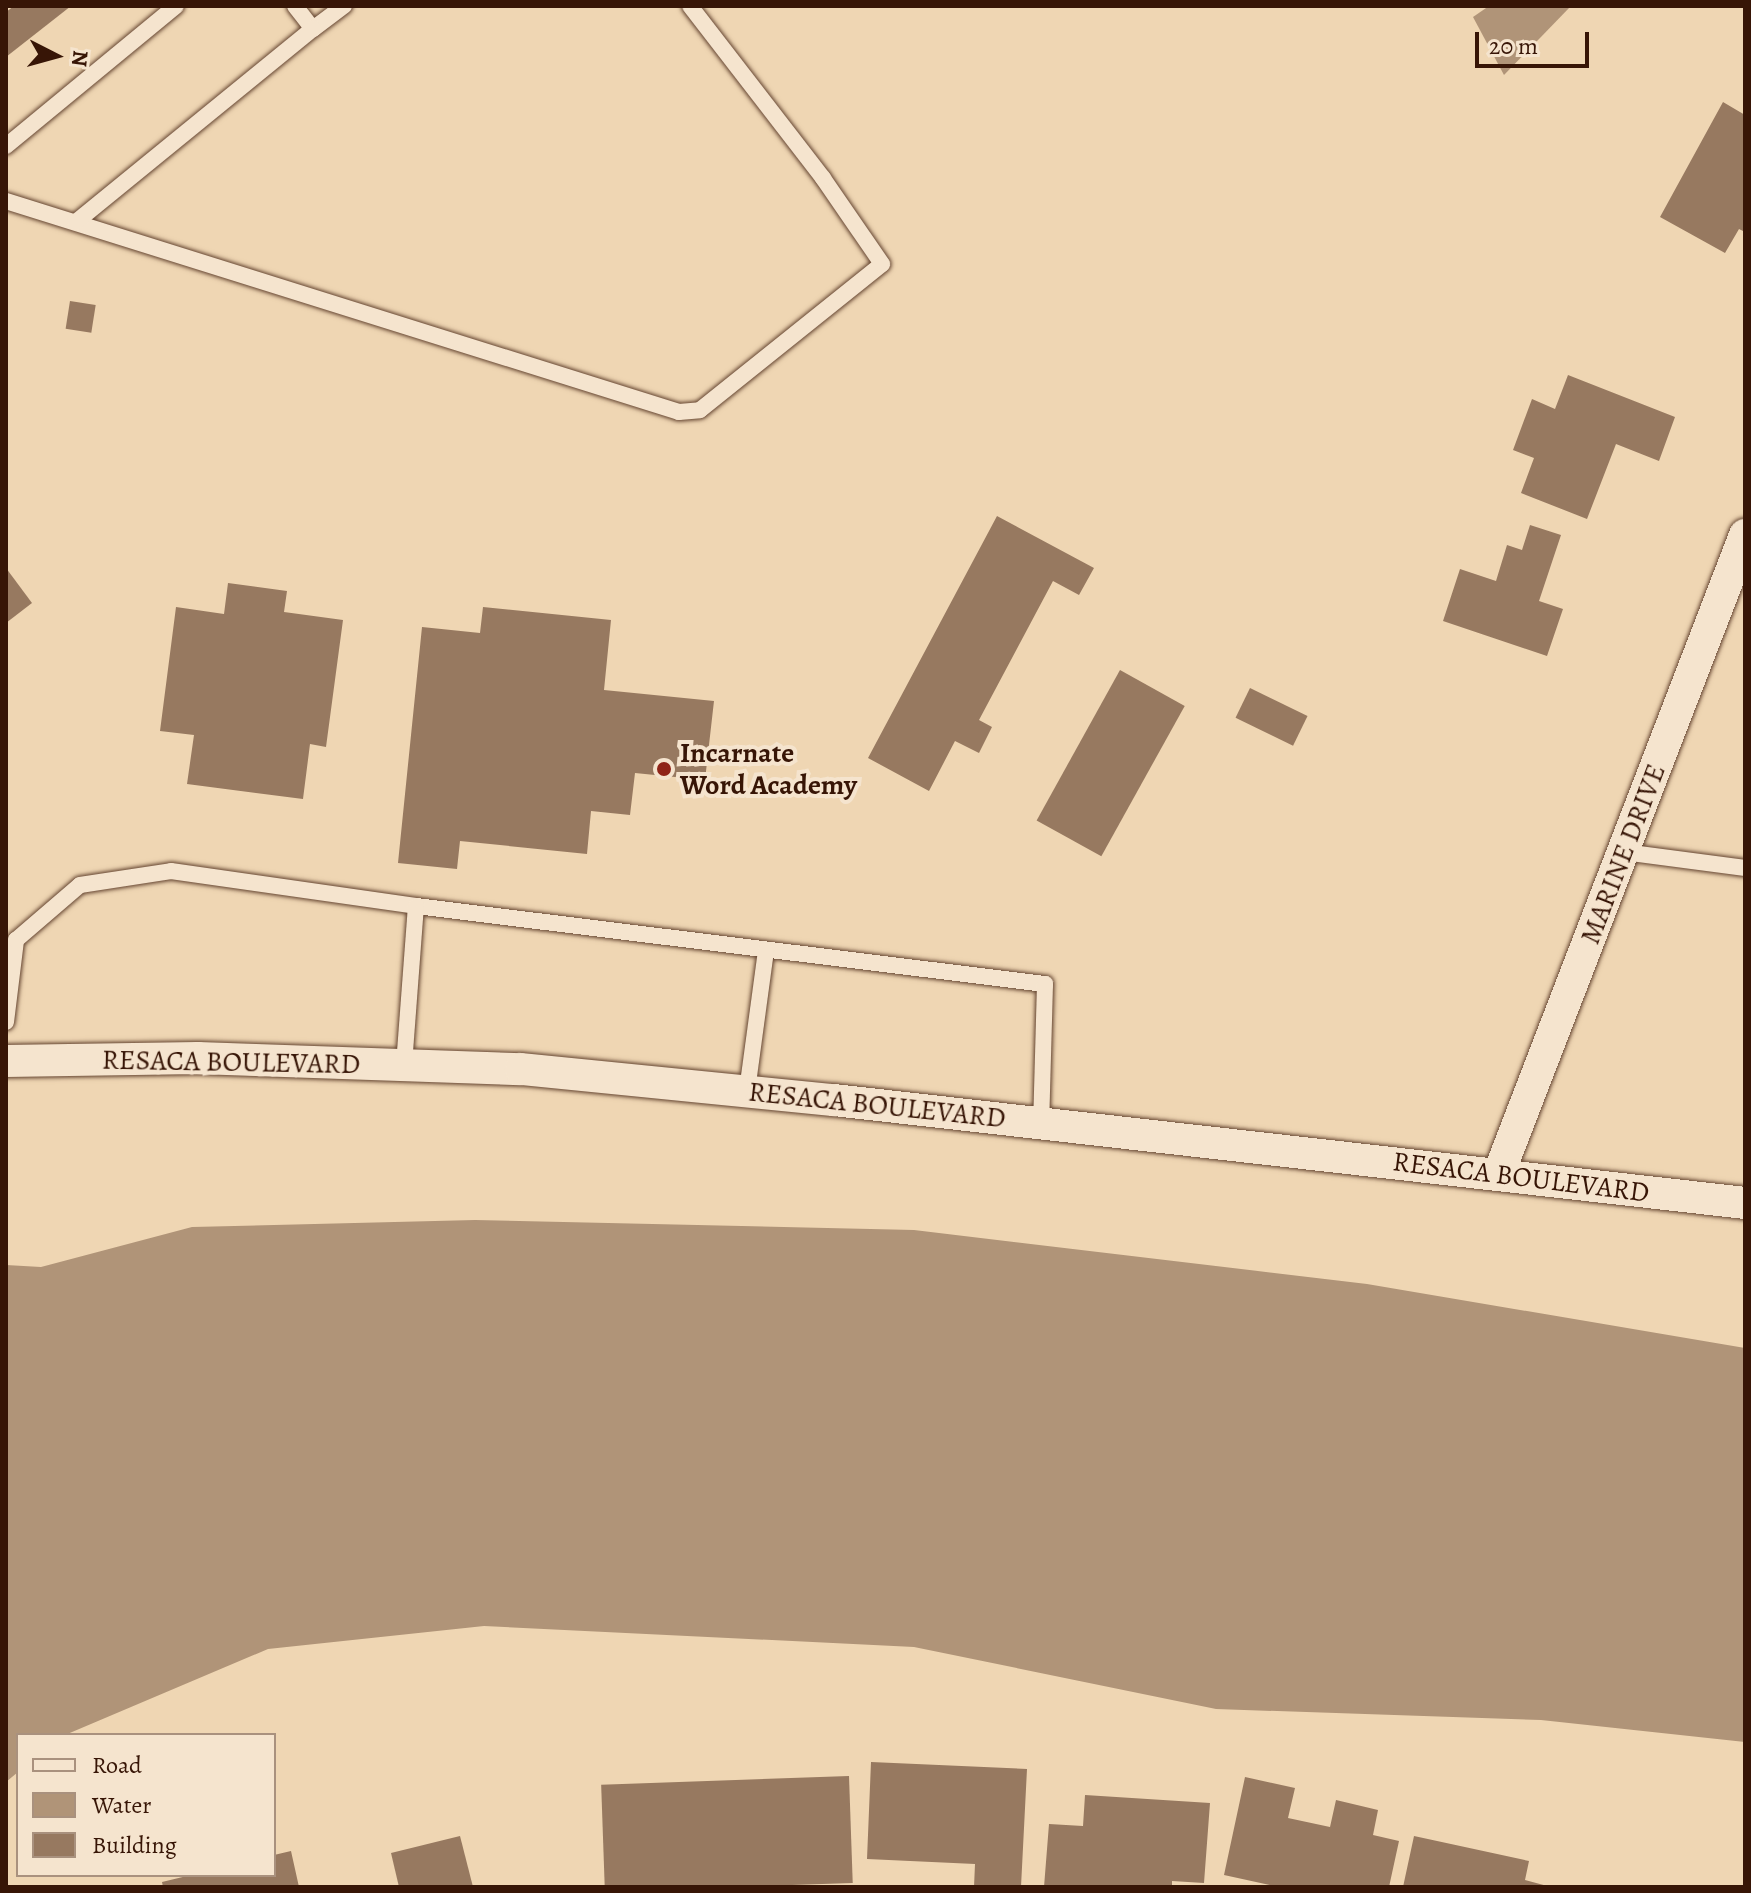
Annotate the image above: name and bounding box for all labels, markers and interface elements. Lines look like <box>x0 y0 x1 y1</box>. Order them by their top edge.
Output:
north arrow <box>16 16 96 96</box>
scale bar <box>1479 16 1593 66</box>
text: 20 m <box>1489 30 1538 62</box>
text: N <box>64 49 96 68</box>
place label: Incarnate Word Academy <box>680 736 857 802</box>
street label: MARINE DRIVE <box>1573 759 1673 949</box>
marker: Incarnate Word Academy <box>655 760 673 778</box>
street label: RESACA BOULEVARD <box>102 1043 360 1081</box>
street label: RESACA BOULEVARD <box>747 1075 1007 1135</box>
street label: RESACA BOULEVARD <box>1391 1145 1651 1209</box>
legend <box>16 1733 276 1877</box>
text: Road <box>92 1749 142 1781</box>
text: Water <box>92 1789 152 1821</box>
text: Building <box>92 1829 177 1861</box>

